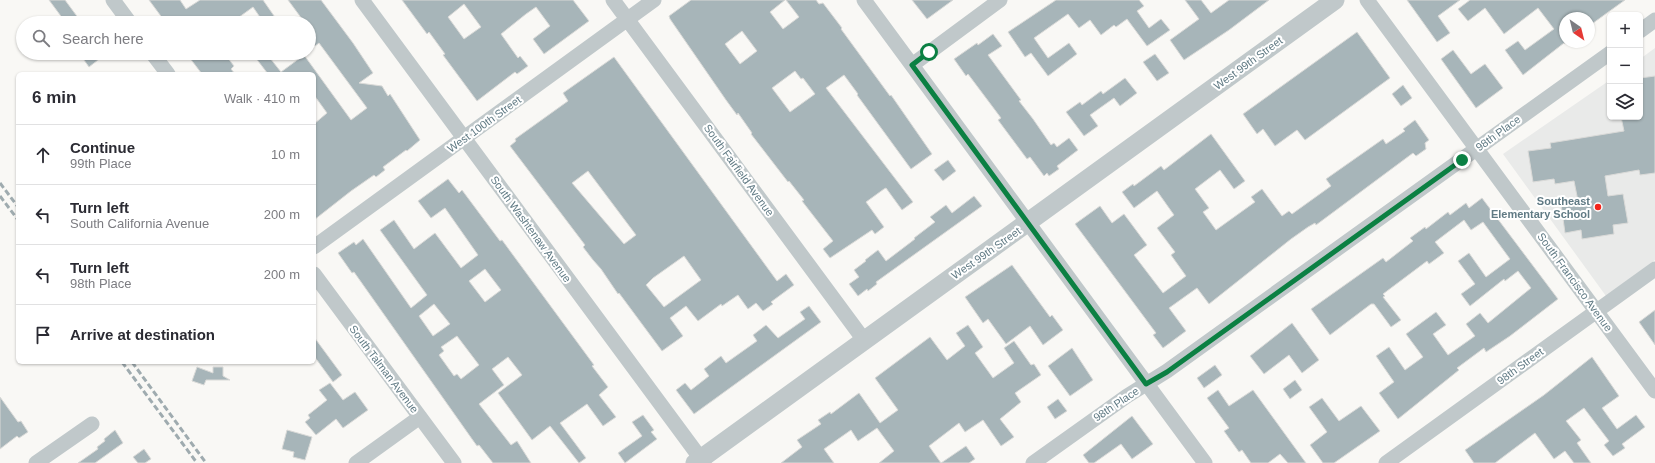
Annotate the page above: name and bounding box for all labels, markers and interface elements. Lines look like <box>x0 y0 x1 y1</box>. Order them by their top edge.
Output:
north arrow <box>1559 12 1595 48</box>
map controls <box>1607 12 1643 120</box>
button: + <box>1607 12 1643 48</box>
search box <box>16 16 316 60</box>
icon: search <box>30 27 52 49</box>
text: Search here <box>62 30 144 47</box>
street label: West 99th Street <box>1211 34 1285 92</box>
route start <box>920 43 938 61</box>
button: − <box>1607 48 1643 84</box>
button: layers <box>1607 84 1643 120</box>
text: 6 min <box>32 88 76 107</box>
text: Walk · 410 m <box>224 91 300 106</box>
street label: West 100th Street <box>445 93 523 155</box>
street label: 98th Place <box>1473 113 1523 153</box>
street label: South Fairfield Avenue <box>702 122 776 218</box>
text: Continue <box>70 139 135 156</box>
icon: ahead <box>32 144 54 166</box>
text: 10 m <box>271 147 300 162</box>
route end <box>1453 151 1471 169</box>
text: 99th Place <box>70 156 131 171</box>
street label: South Washtenaw Avenue <box>488 174 574 284</box>
place label: Southeast Elementary School <box>1491 195 1590 220</box>
text: Turn left <box>70 199 129 216</box>
marker: Southeast Elementary School <box>1593 202 1603 212</box>
icon: left <box>32 204 54 226</box>
text: 200 m <box>264 207 300 222</box>
text: South California Avenue <box>70 216 209 231</box>
street label: West 99th Street <box>949 225 1023 281</box>
street label: South Francisco Avenue <box>1535 230 1615 334</box>
text: Turn left <box>70 259 129 276</box>
icon: left <box>32 264 54 286</box>
text: 200 m <box>264 267 300 282</box>
text: 98th Place <box>70 276 131 291</box>
street label: South Talman Avenue <box>347 323 421 415</box>
icon: arrive <box>32 324 54 346</box>
text: Arrive at destination <box>70 326 215 343</box>
street label: 98th Street <box>1495 345 1545 387</box>
street label: 98th Place <box>1091 384 1141 424</box>

